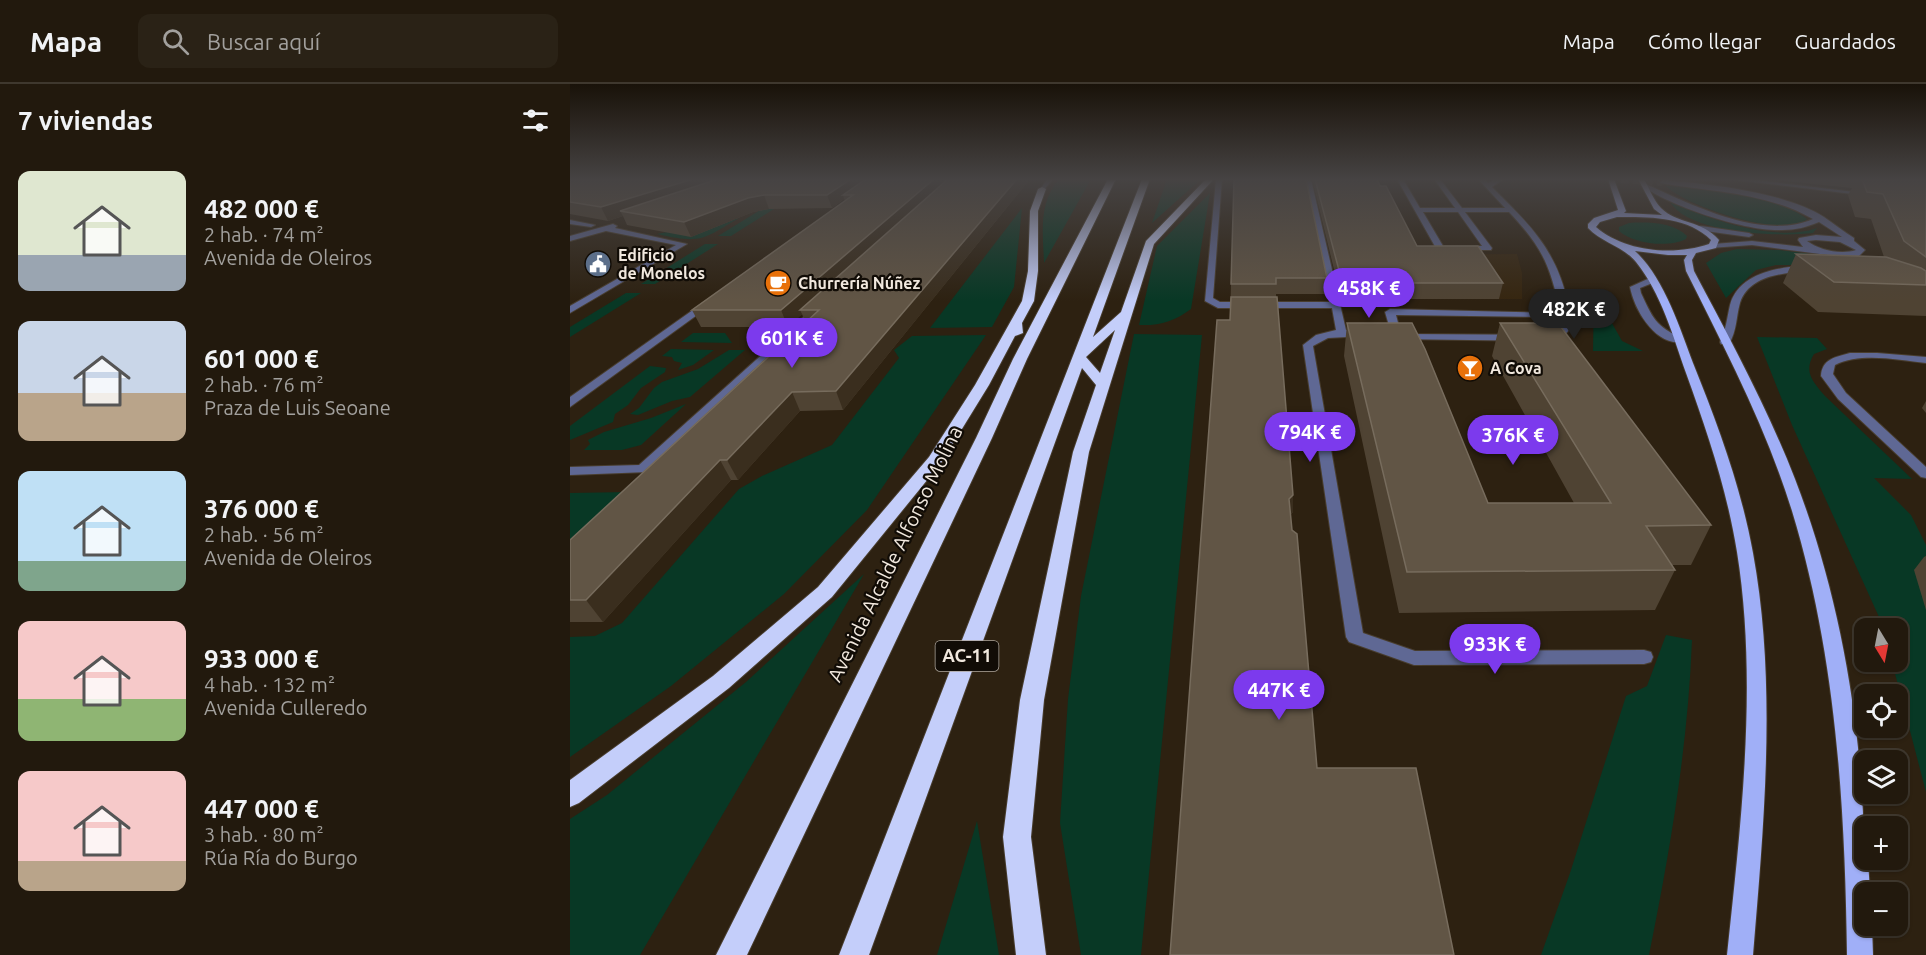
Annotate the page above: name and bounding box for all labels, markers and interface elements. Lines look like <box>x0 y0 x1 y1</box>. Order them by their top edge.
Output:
search box <box>138 14 558 68</box>
icon: search <box>159 25 192 58</box>
text: Mapa <box>30 26 102 57</box>
text: Buscar aquí <box>207 29 320 54</box>
text: Mapa <box>1563 29 1615 53</box>
text: Cómo llegar <box>1648 29 1762 53</box>
text: Guardados <box>1795 29 1896 53</box>
icon: filters <box>519 104 552 137</box>
text: 7 viviendas <box>18 106 153 135</box>
text: 482 000 € <box>204 194 319 223</box>
icon: home <box>66 195 138 267</box>
text: 2 hab. · 74 m² <box>204 223 324 246</box>
text: Avenida de Oleiros <box>204 246 372 269</box>
place label: Edificio de Monelos <box>618 246 705 282</box>
public building icon: Edificio de Monelos <box>583 249 613 279</box>
cafe icon: Churrería Núñez <box>763 268 793 298</box>
pin: 458K € <box>1320 268 1418 319</box>
place label: Churrería Núñez <box>798 274 921 292</box>
text: 458K € <box>1337 276 1401 299</box>
pin: 482K € <box>1525 289 1623 340</box>
text: 482K € <box>1542 297 1606 320</box>
pin: 601K € <box>743 318 841 369</box>
text: 601K € <box>760 326 824 349</box>
text: 601 000 € <box>204 344 319 373</box>
icon: home <box>66 345 138 417</box>
bar icon: A Cova <box>1455 353 1485 383</box>
place label: A Cova <box>1490 359 1542 377</box>
text: 2 hab. · 76 m² <box>204 373 324 396</box>
text: Praza de Luis Seoane <box>204 396 391 419</box>
pin: 794K € <box>1261 412 1359 463</box>
pin: 376K € <box>1464 415 1562 466</box>
text: 794K € <box>1278 420 1342 443</box>
street label: Avenida Alcalde Alfonso Molina <box>823 422 967 685</box>
text: 376K € <box>1481 423 1545 446</box>
text: 376 000 € <box>204 494 319 523</box>
icon: home <box>66 495 138 567</box>
text: 2 hab. · 56 m² <box>204 523 324 546</box>
text: Avenida de Oleiros <box>204 546 372 569</box>
north arrow <box>1854 618 1908 672</box>
map controls <box>1854 618 1908 936</box>
pin: 933K € <box>1446 624 1544 675</box>
text: 933K € <box>1463 632 1527 655</box>
road number: AC-11 <box>936 641 998 671</box>
text: 933 000 € <box>204 644 319 673</box>
icon: home <box>66 645 138 717</box>
pin: 447K € <box>1230 670 1328 721</box>
text: 4 hab. · 132 m² <box>204 673 335 696</box>
text: 447K € <box>1247 678 1311 701</box>
button: locate <box>1854 684 1908 738</box>
text: Avenida Culleredo <box>204 696 367 719</box>
button: layers <box>1854 750 1908 804</box>
text: 447 000 € <box>204 794 319 823</box>
icon: home <box>66 795 138 867</box>
button: + <box>1854 816 1908 870</box>
text: 3 hab. · 80 m² <box>204 823 324 846</box>
text: Rúa Ría do Burgo <box>204 846 358 869</box>
button: − <box>1854 882 1908 936</box>

